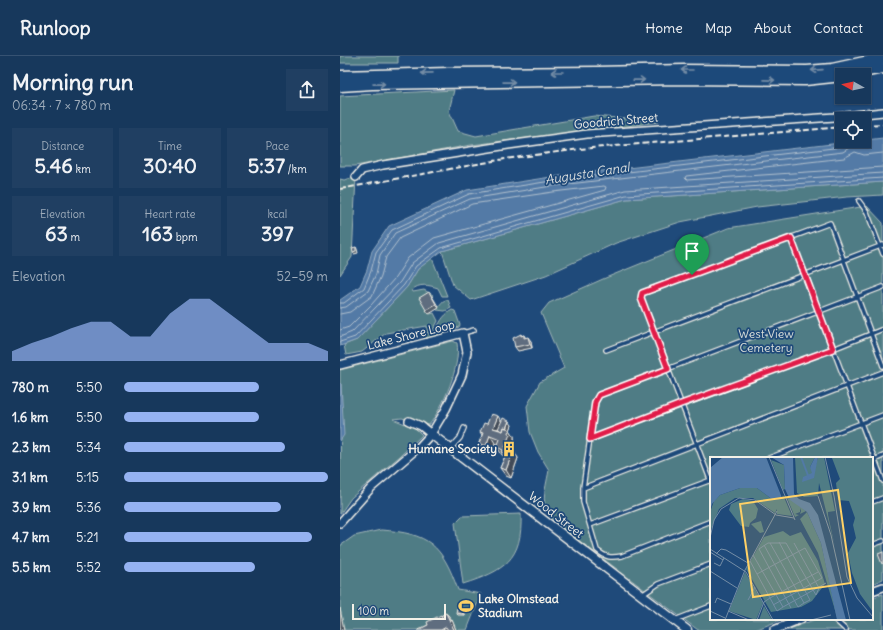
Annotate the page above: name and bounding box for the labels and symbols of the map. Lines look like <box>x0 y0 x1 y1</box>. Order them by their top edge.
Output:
one-way arrow <box>681 66 694 74</box>
one-way arrow <box>811 67 824 74</box>
one-way arrow <box>551 68 564 76</box>
north arrow <box>835 68 871 104</box>
one-way arrow <box>421 69 434 77</box>
one-way arrow <box>632 76 645 84</box>
one-way arrow <box>762 76 775 84</box>
one-way arrow <box>502 78 515 86</box>
one-way arrow <box>372 80 385 88</box>
street label: Goodrich Street <box>573 109 659 132</box>
water label: Augusta Canal <box>544 158 633 189</box>
pin <box>675 234 709 275</box>
street label: Lake Shore Loop <box>366 316 456 353</box>
park label: West View Cemetery <box>738 326 794 355</box>
building icon: Humane Society <box>500 440 518 458</box>
place label: Humane Society <box>408 441 497 457</box>
inset map <box>710 457 873 620</box>
street label: Wood Street <box>526 488 587 541</box>
place label: Lake Olmstead Stadium <box>478 591 559 620</box>
sports icon: Lake Olmstead Stadium <box>457 597 475 615</box>
scale bar <box>352 602 446 621</box>

